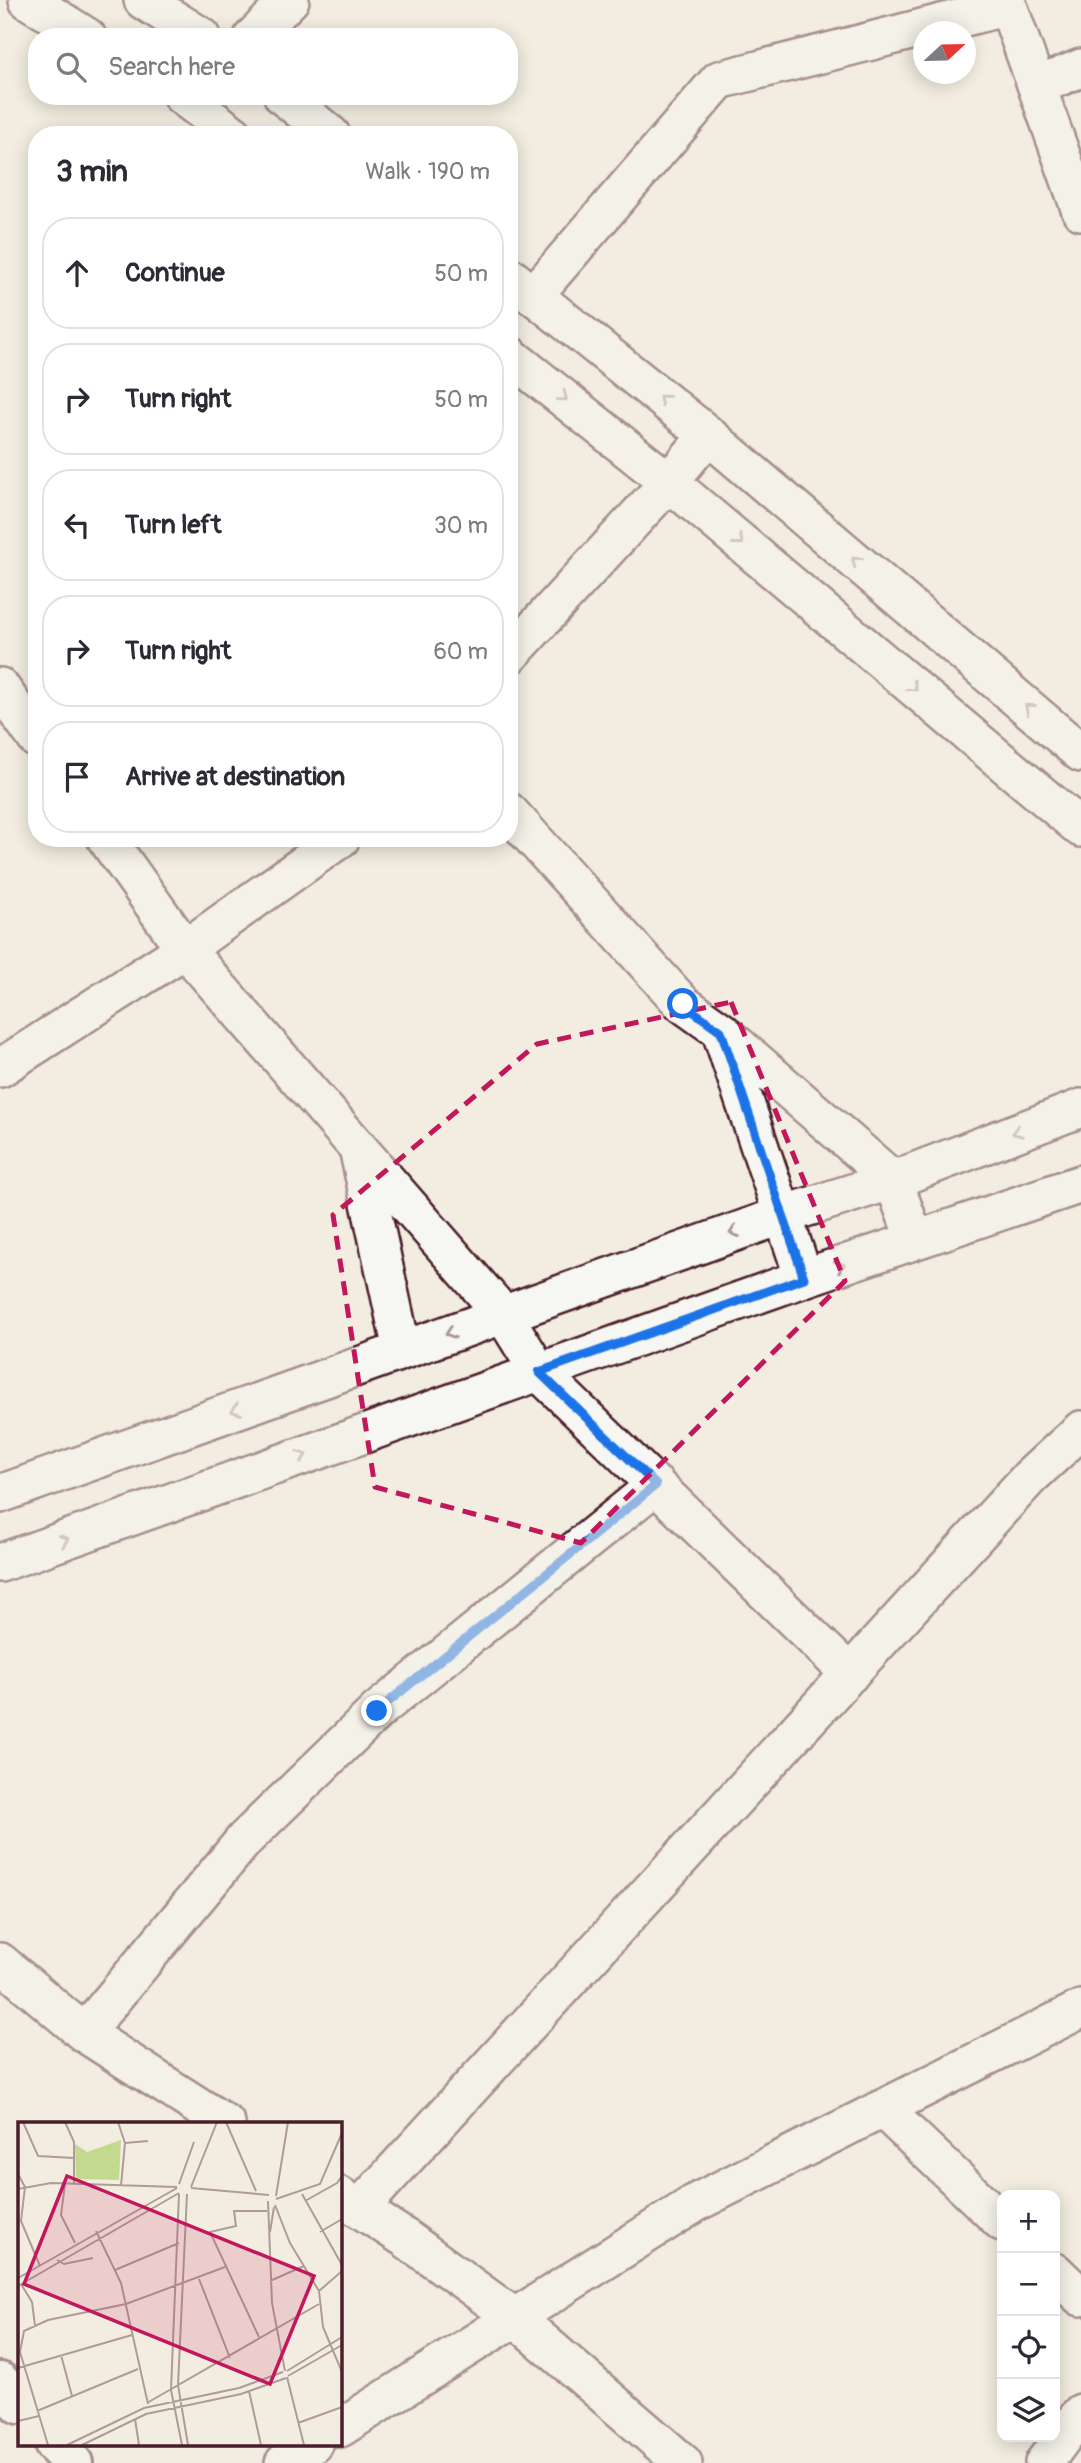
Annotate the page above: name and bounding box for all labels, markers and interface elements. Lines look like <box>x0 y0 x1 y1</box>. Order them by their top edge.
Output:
north arrow <box>913 21 976 84</box>
search box <box>28 28 518 105</box>
icon: search <box>52 48 90 86</box>
text: Search here <box>108 51 235 83</box>
text: 3 min <box>56 153 128 190</box>
text: Walk · 190 m <box>365 157 490 186</box>
icon: ahead <box>58 254 96 292</box>
text: Continue <box>125 257 225 289</box>
text: 50 m <box>434 259 488 288</box>
icon: right <box>58 380 96 418</box>
text: Turn right <box>125 383 231 415</box>
text: 50 m <box>434 385 488 414</box>
one-way arrow <box>555 389 567 402</box>
one-way arrow <box>658 395 671 407</box>
icon: left <box>58 506 96 544</box>
text: Turn left <box>125 509 221 541</box>
text: 30 m <box>434 511 488 540</box>
one-way arrow <box>731 533 744 545</box>
one-way arrow <box>851 557 864 569</box>
icon: right <box>58 632 96 670</box>
text: Turn right <box>125 635 231 667</box>
text: 60 m <box>433 637 488 666</box>
one-way arrow <box>905 679 918 691</box>
one-way arrow <box>1024 704 1037 716</box>
icon: arrive <box>58 758 96 796</box>
text: Arrive at destination <box>125 761 345 793</box>
route start <box>667 988 698 1019</box>
one-way arrow <box>1012 1124 1024 1138</box>
one-way arrow <box>728 1224 740 1238</box>
one-way arrow <box>833 1260 845 1274</box>
one-way arrow <box>444 1325 456 1339</box>
one-way arrow <box>230 1401 242 1415</box>
one-way arrow <box>295 1450 307 1464</box>
one-way arrow <box>58 1534 70 1548</box>
route end <box>361 1695 392 1726</box>
inset map <box>18 2122 341 2446</box>
map controls <box>997 2190 1060 2442</box>
button: + <box>997 2190 1060 2253</box>
button: − <box>997 2253 1060 2316</box>
button: locate <box>997 2316 1060 2379</box>
button: layers <box>997 2379 1060 2442</box>

